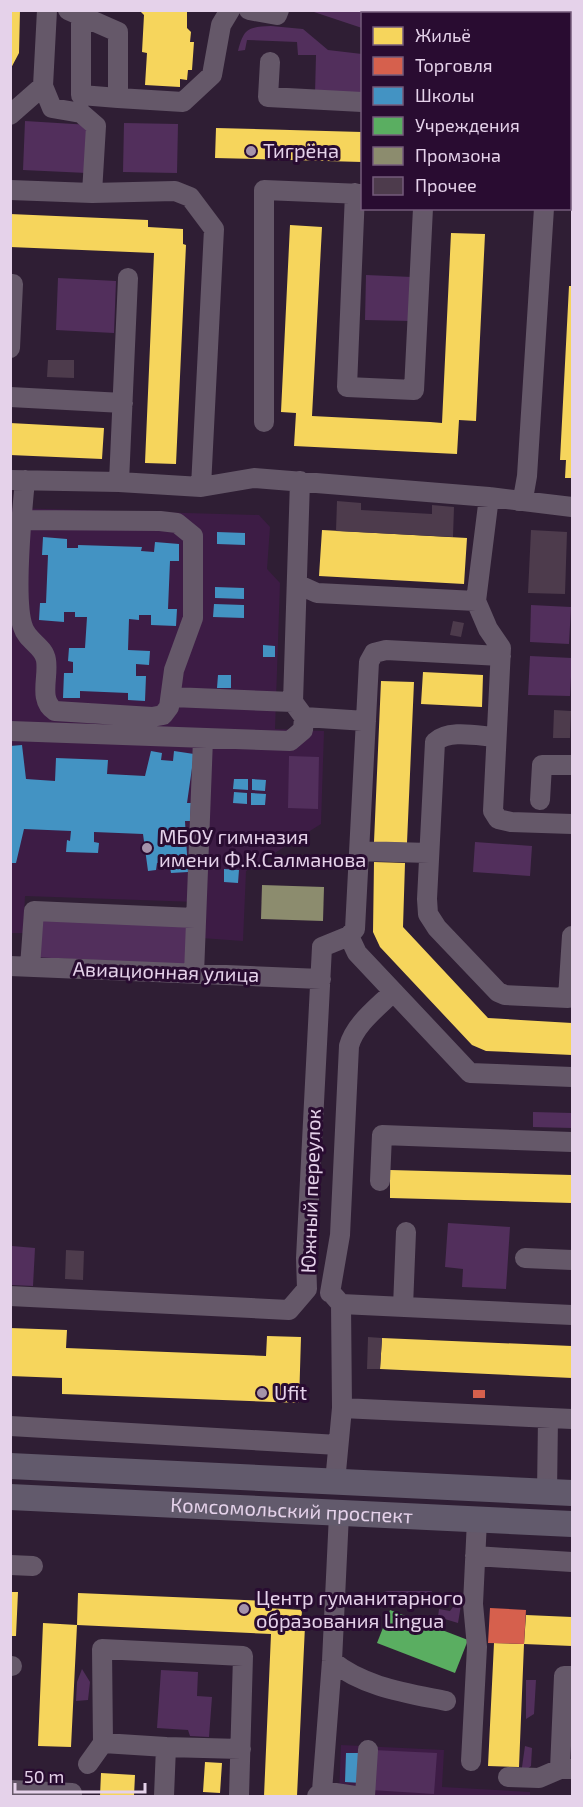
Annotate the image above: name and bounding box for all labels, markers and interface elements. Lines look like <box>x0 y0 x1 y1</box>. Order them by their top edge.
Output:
legend <box>361 12 571 210</box>
text: Жильё <box>415 24 471 46</box>
text: Торговля <box>415 54 493 76</box>
text: Школы <box>415 84 475 106</box>
text: Учреждения <box>415 114 520 136</box>
place label: Тигрёна <box>263 138 339 162</box>
marker: Тигрёна <box>244 144 258 158</box>
text: Промзона <box>415 144 501 166</box>
text: Прочее <box>415 174 477 196</box>
place label: МБОУ гимназия имени Ф.К.Салманова <box>159 824 366 871</box>
marker: МБОУ гимназия имени Ф.К.Салманова <box>140 841 154 855</box>
street label: Авиационная улица <box>72 956 260 987</box>
street label: Южный переулок <box>295 1108 326 1274</box>
place label: Ufit <box>274 1380 307 1404</box>
marker: Ufit <box>255 1386 269 1400</box>
street label: Комсомольский проспект <box>170 1492 414 1527</box>
place label: Центр гуманитарного образования Lingua <box>256 1585 463 1632</box>
marker: Центр гуманитарного образования Lingua <box>237 1602 251 1616</box>
scale bar <box>15 1756 146 1794</box>
text: 50 m <box>24 1765 64 1787</box>

